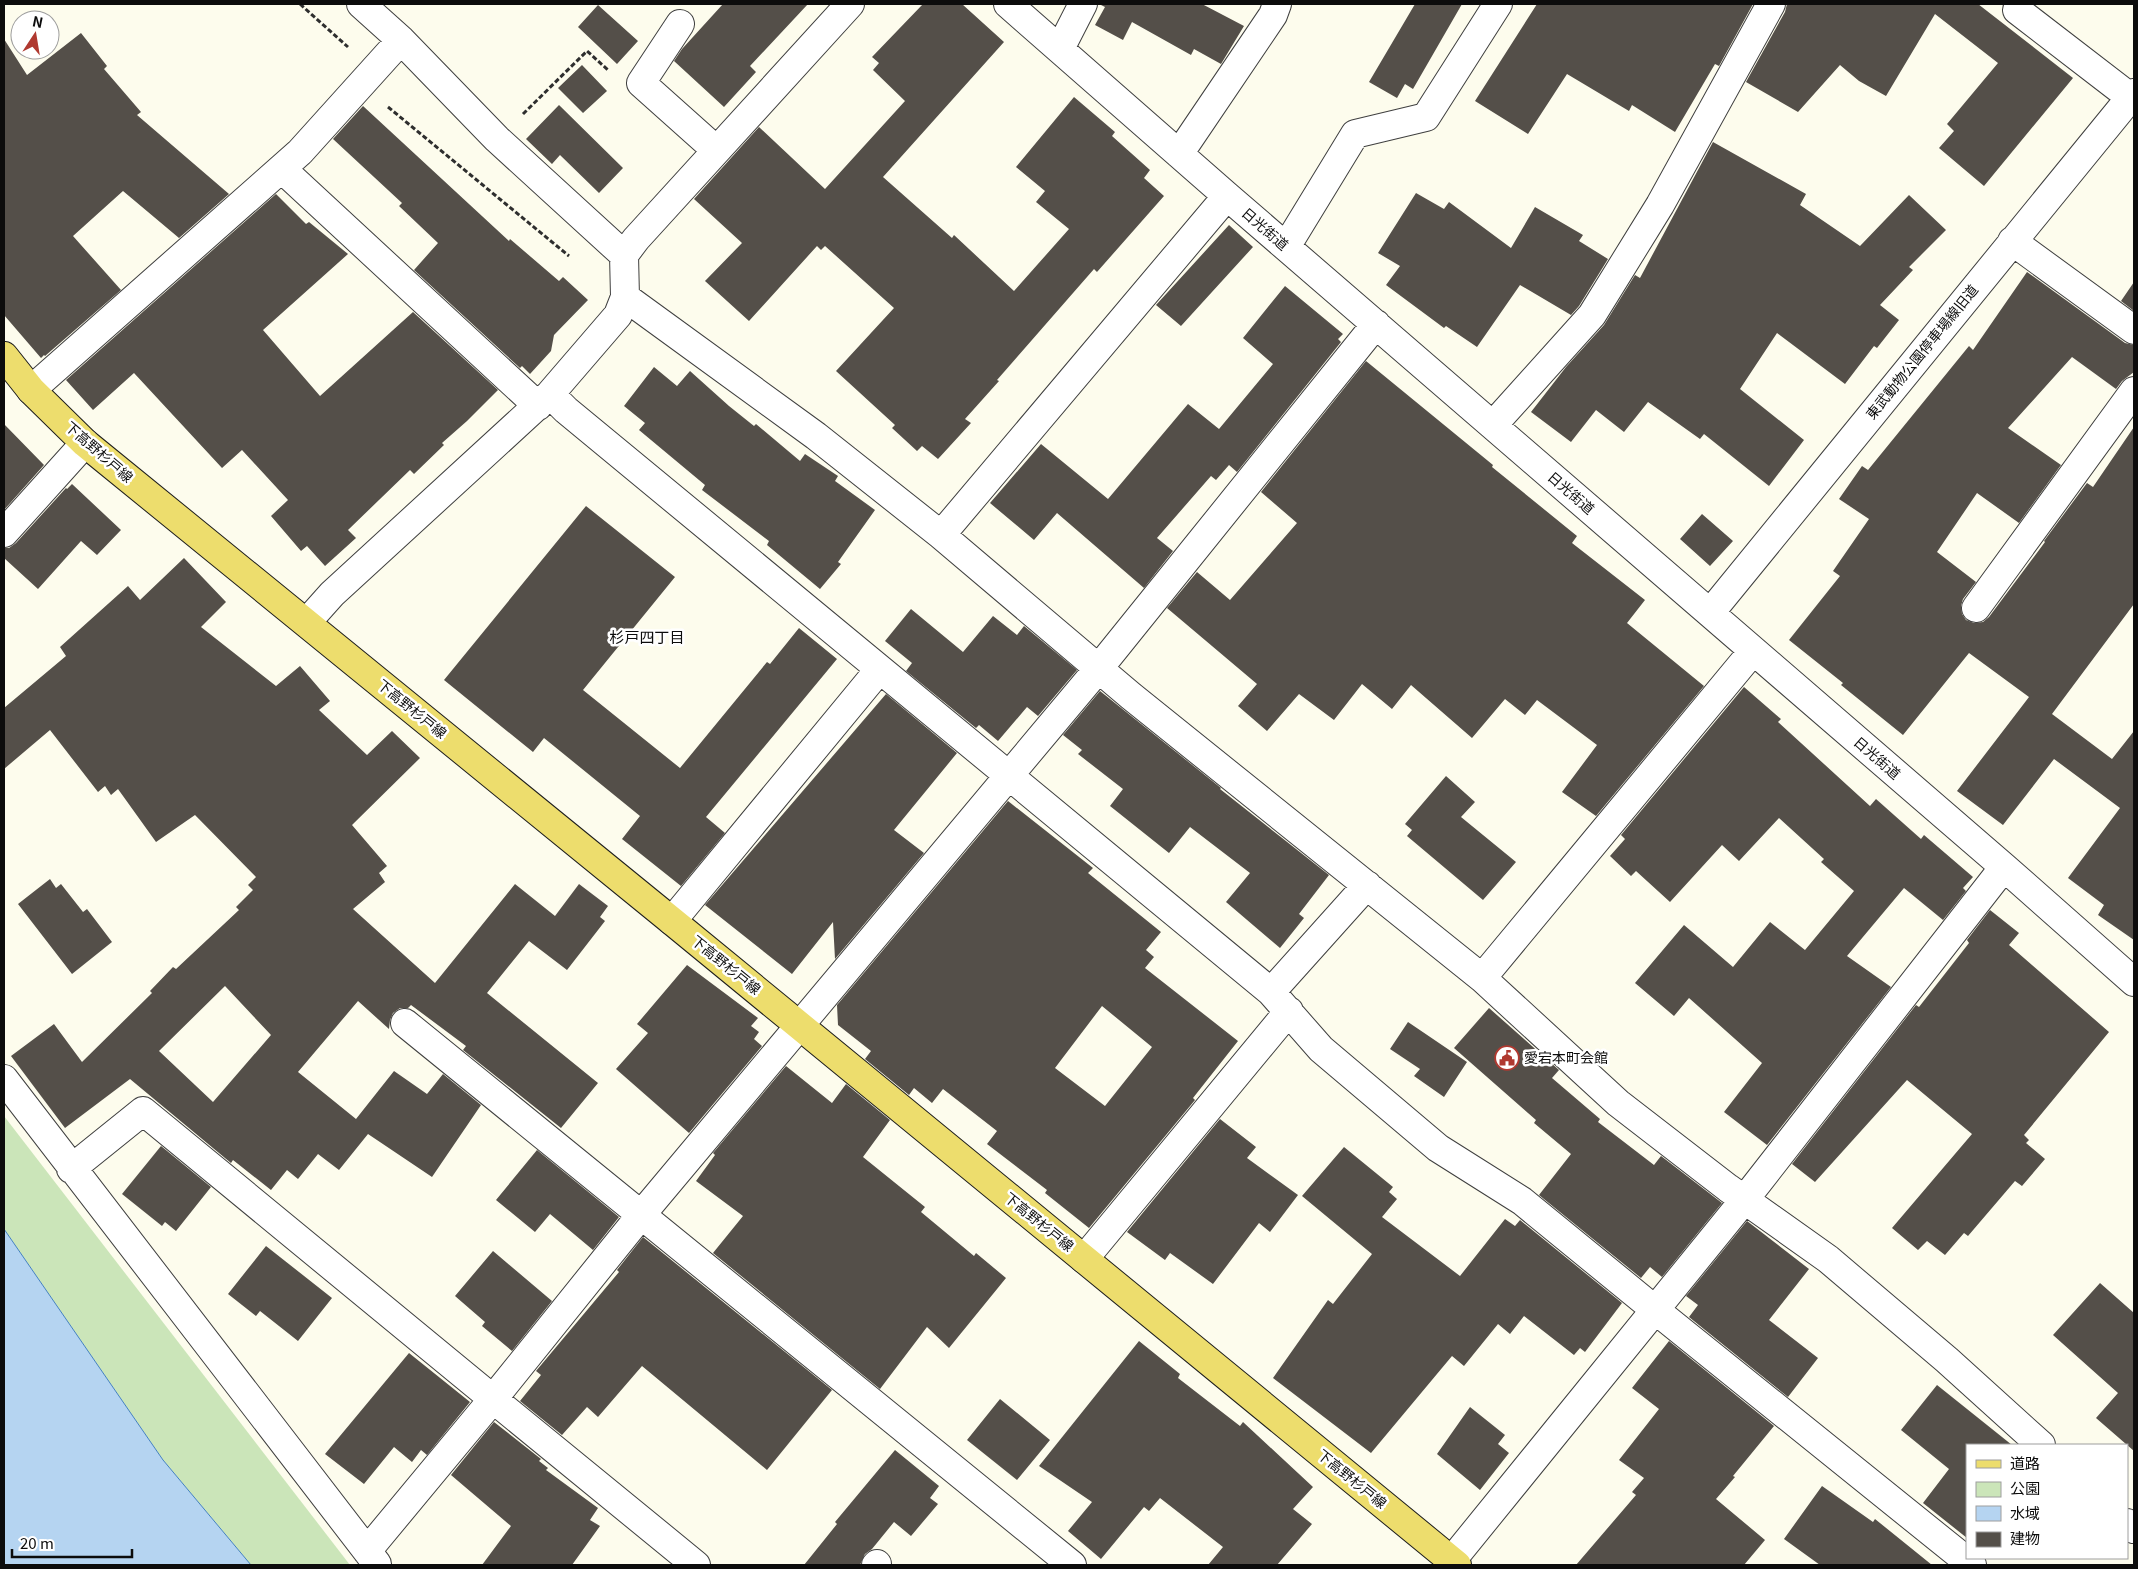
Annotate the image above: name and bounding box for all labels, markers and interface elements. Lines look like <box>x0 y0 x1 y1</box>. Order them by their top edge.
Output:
north arrow <box>10 10 60 60</box>
text: N <box>31 10 45 32</box>
street label: 日光街道 <box>1238 202 1293 254</box>
street label: 東武動物公園停車場線旧道 <box>1861 280 1982 423</box>
street label: 下高野杉戸線 <box>61 416 138 486</box>
street label: 日光街道 <box>1544 466 1599 518</box>
district label: 杉戸四丁目 <box>609 626 685 647</box>
street label: 下高野杉戸線 <box>374 674 452 742</box>
street label: 日光街道 <box>1850 731 1905 783</box>
street label: 下高野杉戸線 <box>688 930 766 998</box>
public building icon: 愛宕本町会館 <box>1494 1045 1520 1071</box>
place label: 愛宕本町会館 <box>1524 1047 1608 1067</box>
street label: 下高野杉戸線 <box>1001 1187 1079 1255</box>
street label: 下高野杉戸線 <box>1314 1444 1392 1512</box>
legend <box>1966 1444 2128 1559</box>
text: 道路 <box>2010 1452 2040 1473</box>
text: 公園 <box>2010 1477 2040 1498</box>
text: 水域 <box>2010 1502 2040 1523</box>
scale bar <box>12 1526 132 1558</box>
text: 建物 <box>2010 1527 2040 1548</box>
text: 20 m <box>20 1532 54 1553</box>

